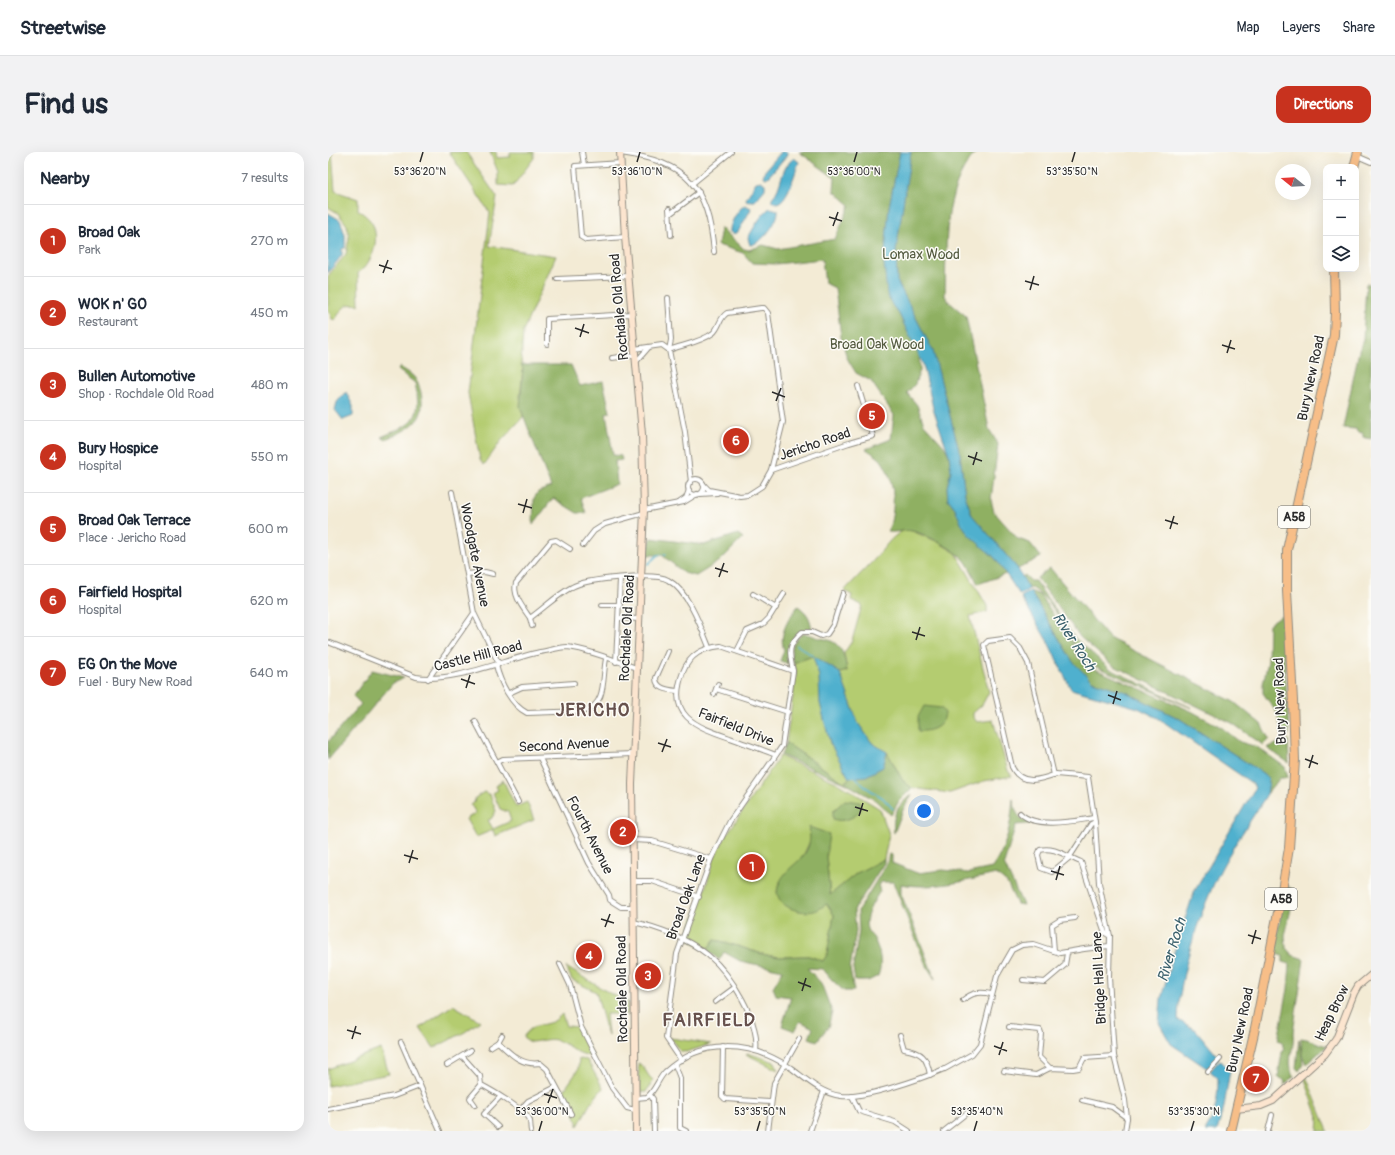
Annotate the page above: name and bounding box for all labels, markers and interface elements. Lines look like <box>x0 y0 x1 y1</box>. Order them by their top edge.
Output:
text: Streetwise <box>20 16 106 40</box>
text: Map <box>1237 19 1260 36</box>
text: Layers <box>1282 19 1320 36</box>
text: Share <box>1342 19 1375 36</box>
button: Directions <box>1276 86 1371 123</box>
text: Find us <box>24 87 108 122</box>
north arrow <box>1275 164 1311 200</box>
map controls <box>1323 164 1359 272</box>
button: + <box>1323 164 1359 200</box>
text: 53°36'20"N <box>394 166 446 178</box>
text: 53°36'10"N <box>612 166 662 178</box>
text: 53°36'00"N <box>827 166 881 178</box>
text: 53°35'50"N <box>1046 166 1098 178</box>
text: Nearby <box>40 168 89 189</box>
text: 7 results <box>241 170 288 186</box>
button: − <box>1323 200 1359 236</box>
text: Broad Oak <box>78 223 140 242</box>
text: 1 <box>50 233 56 249</box>
text: 270 m <box>251 233 288 249</box>
button: layers <box>1323 236 1359 272</box>
text: Park <box>78 242 101 258</box>
park label: Lomax Wood <box>882 246 960 263</box>
street label: Rochdale Old Road <box>606 253 632 361</box>
text: WOK n' GO <box>78 295 147 314</box>
text: 2 <box>49 305 57 321</box>
text: 450 m <box>250 305 288 321</box>
text: Restaurant <box>78 314 138 330</box>
street label: Bury New Road <box>1294 334 1328 422</box>
park label: Broad Oak Wood <box>830 336 924 353</box>
text: Bullen Automotive <box>78 367 195 386</box>
text: 3 <box>49 377 57 393</box>
text: 480 m <box>251 377 288 393</box>
text: Shop · Rochdale Old Road <box>78 386 214 402</box>
pin: 5 <box>859 401 885 431</box>
street label: Jericho Road <box>777 424 853 464</box>
pin: 6 <box>723 426 749 456</box>
text: Bury Hospice <box>78 439 158 458</box>
text: 4 <box>49 449 57 465</box>
text: 550 m <box>251 449 288 465</box>
text: Hospital <box>78 458 122 474</box>
street label: Woodgate Avenue <box>457 502 493 609</box>
road number: A58 <box>1278 506 1310 528</box>
text: Broad Oak Terrace <box>78 511 191 530</box>
text: 5 <box>49 521 57 537</box>
text: 600 m <box>248 521 288 537</box>
text: Place · Jericho Road <box>78 530 186 546</box>
street label: Rochdale Old Road <box>616 574 638 682</box>
text: Fairfield Hospital <box>78 583 182 602</box>
text: 6 <box>49 593 57 609</box>
text: 620 m <box>250 593 288 609</box>
text: Hospital <box>78 602 122 618</box>
water label: River Roch <box>1048 609 1100 676</box>
street label: Castle Hill Road <box>432 637 524 675</box>
text: EG On the Move <box>78 655 177 674</box>
street label: Bury New Road <box>1270 657 1290 745</box>
text: 7 <box>50 665 56 681</box>
text: 640 m <box>250 665 288 681</box>
text: Fuel · Bury New Road <box>78 674 192 690</box>
district label: JERICHO <box>556 699 630 722</box>
street label: Fairfield Drive <box>696 704 776 750</box>
street label: Second Avenue <box>518 734 610 756</box>
street label: Fourth Avenue <box>563 793 617 877</box>
your location <box>914 801 934 821</box>
pin: 2 <box>610 817 636 847</box>
street label: Broad Oak Lane <box>663 852 709 942</box>
pin: 1 <box>739 852 765 882</box>
road number: A58 <box>1265 888 1297 910</box>
water label: River Roch <box>1153 915 1191 984</box>
street label: Bridge Hall Lane <box>1088 931 1110 1025</box>
street label: Rochdale Old Road <box>613 935 631 1043</box>
pin: 4 <box>576 941 602 971</box>
pin: 3 <box>635 961 661 991</box>
street label: Heap Brow <box>1311 981 1353 1044</box>
street label: Bury New Road <box>1223 986 1257 1074</box>
district label: FAIRFIELD <box>662 1009 756 1032</box>
pin: 7 <box>1243 1064 1269 1094</box>
text: 53°36'00"N <box>515 1106 569 1118</box>
text: 53°35'50"N <box>734 1106 786 1118</box>
text: 53°35'40"N <box>951 1106 1003 1118</box>
text: 53°35'30"N <box>1168 1106 1220 1118</box>

